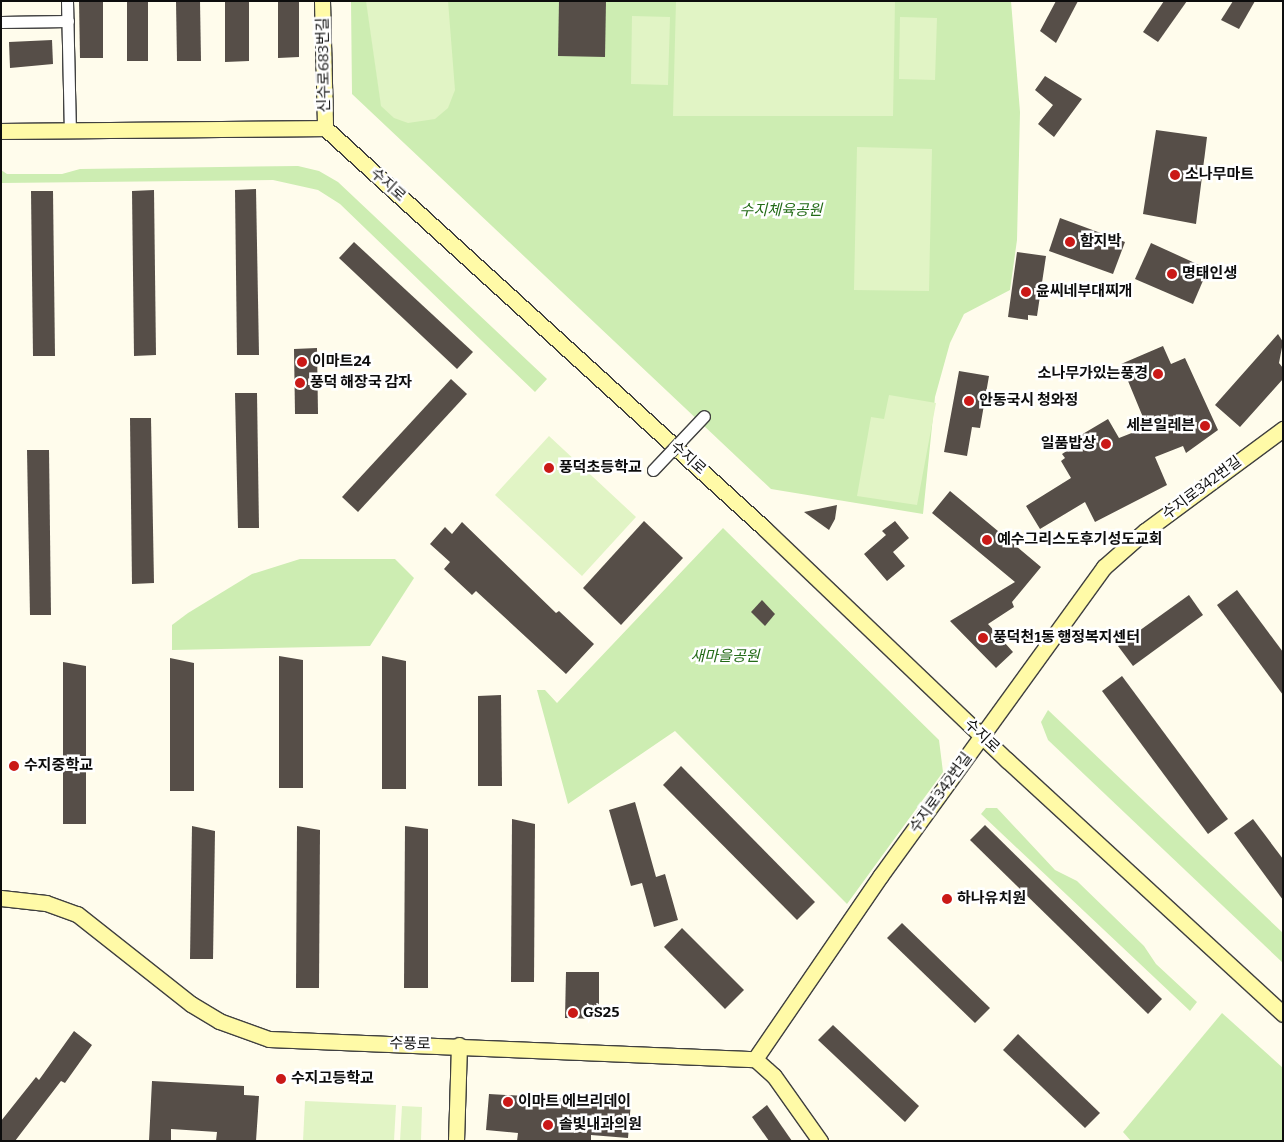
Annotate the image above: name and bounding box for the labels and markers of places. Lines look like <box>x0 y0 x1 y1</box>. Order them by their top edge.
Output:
place label: 소나무마트 <box>1185 166 1254 184</box>
marker: 소나무마트 <box>1169 169 1181 181</box>
place label: 함지박 <box>1080 233 1121 251</box>
marker: 함지박 <box>1064 236 1076 248</box>
place label: 명태인생 <box>1182 265 1237 283</box>
marker: 명태인생 <box>1166 268 1178 280</box>
place label: 윤씨네부대찌개 <box>1036 283 1133 301</box>
marker: 윤씨네부대찌개 <box>1020 286 1032 298</box>
place label: 이마트24 <box>312 353 371 371</box>
marker: 이마트24 <box>296 356 308 368</box>
place label: 소나무가있는풍경 <box>1038 365 1148 383</box>
marker: 소나무가있는풍경 <box>1152 368 1164 380</box>
place label: 풍덕 해장국 감자 <box>310 374 412 392</box>
marker: 풍덕 해장국 감자 <box>294 377 306 389</box>
place label: 안동국시 청와정 <box>979 392 1078 410</box>
marker: 안동국시 청와정 <box>963 395 975 407</box>
place label: 세븐일레븐 <box>1126 417 1195 435</box>
marker: 세븐일레븐 <box>1199 420 1211 432</box>
place label: 일품밥상 <box>1041 435 1096 453</box>
marker: 일품밥상 <box>1100 438 1112 450</box>
place label: 풍덕초등학교 <box>559 459 642 477</box>
marker: 풍덕초등학교 <box>543 462 555 474</box>
place label: 예수그리스도후기성도교회 <box>997 531 1163 549</box>
marker: 예수그리스도후기성도교회 <box>981 534 993 546</box>
place label: 풍덕천1동 행정복지센터 <box>993 629 1140 647</box>
marker: 풍덕천1동 행정복지센터 <box>977 632 989 644</box>
place label: 수지중학교 <box>24 757 93 775</box>
marker: 수지중학교 <box>8 760 20 772</box>
place label: 하나유치원 <box>957 890 1026 908</box>
marker: 하나유치원 <box>941 893 953 905</box>
place label: GS25 <box>583 1004 619 1022</box>
marker: GS25 <box>567 1007 579 1019</box>
place label: 수지고등학교 <box>291 1070 374 1088</box>
marker: 수지고등학교 <box>275 1073 287 1085</box>
place label: 이마트 에브리데이 <box>518 1093 631 1111</box>
marker: 이마트 에브리데이 <box>502 1096 514 1108</box>
place label: 솔빛내과의원 <box>559 1116 642 1134</box>
marker: 솔빛내과의원 <box>541 1118 555 1132</box>

